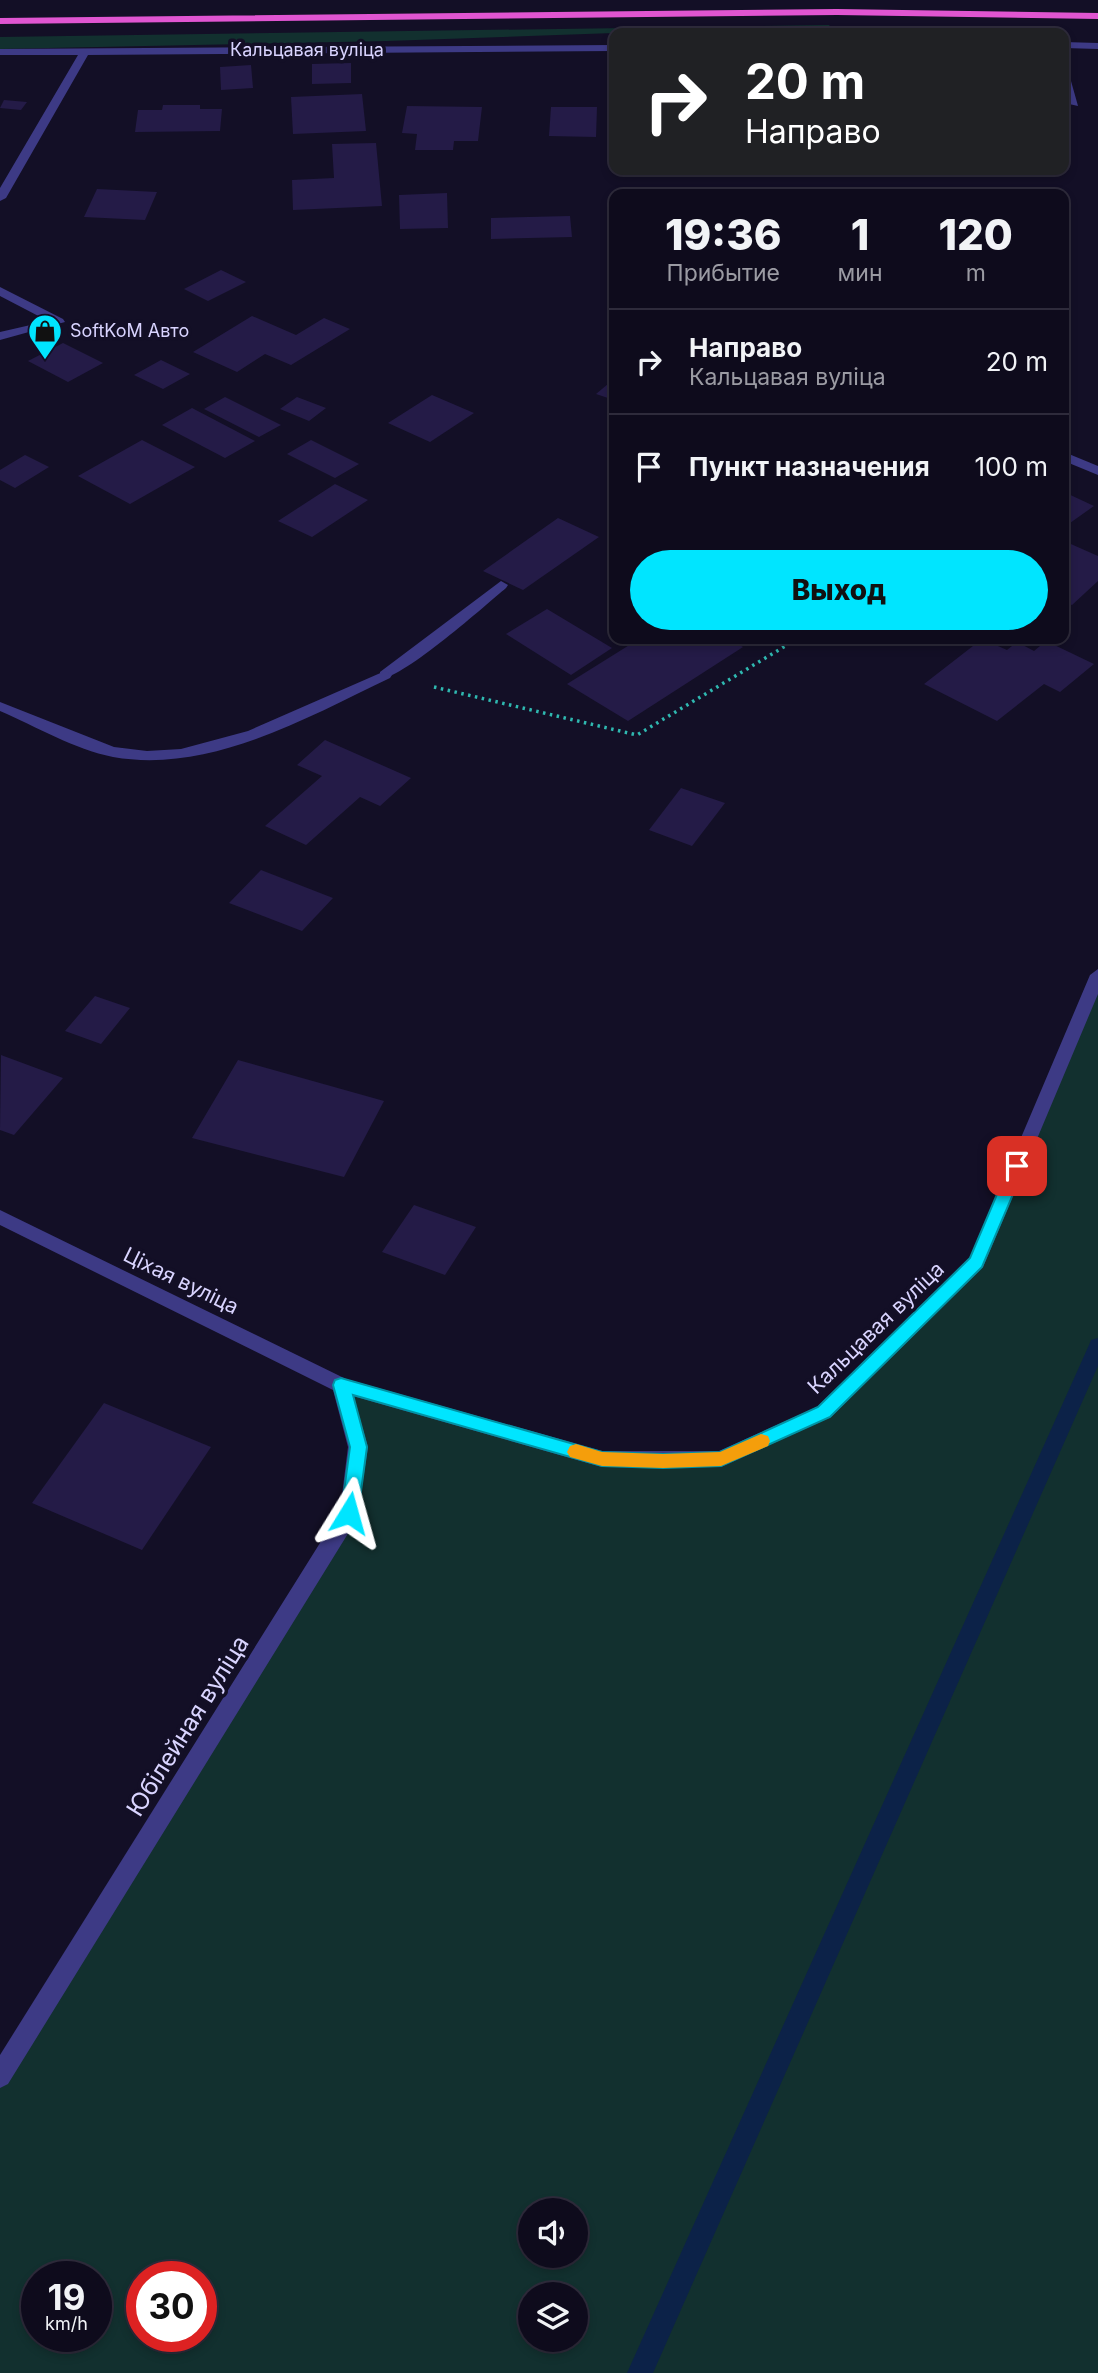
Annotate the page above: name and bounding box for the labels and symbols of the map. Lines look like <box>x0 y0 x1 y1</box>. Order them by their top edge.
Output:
street label: Кальцавая вуліца <box>230 39 384 60</box>
shop icon: SoftKoM Авто <box>26 312 64 361</box>
place label: SoftKoM Авто <box>70 320 189 341</box>
pin <box>987 1136 1047 1196</box>
street label: Ціхая вуліца <box>119 1242 243 1319</box>
street label: Кальцавая вуліца <box>802 1256 949 1399</box>
position arrow <box>312 1476 386 1550</box>
street label: Юбілейная вуліца <box>120 1630 255 1821</box>
speed limit sign: 30 <box>126 2261 217 2352</box>

